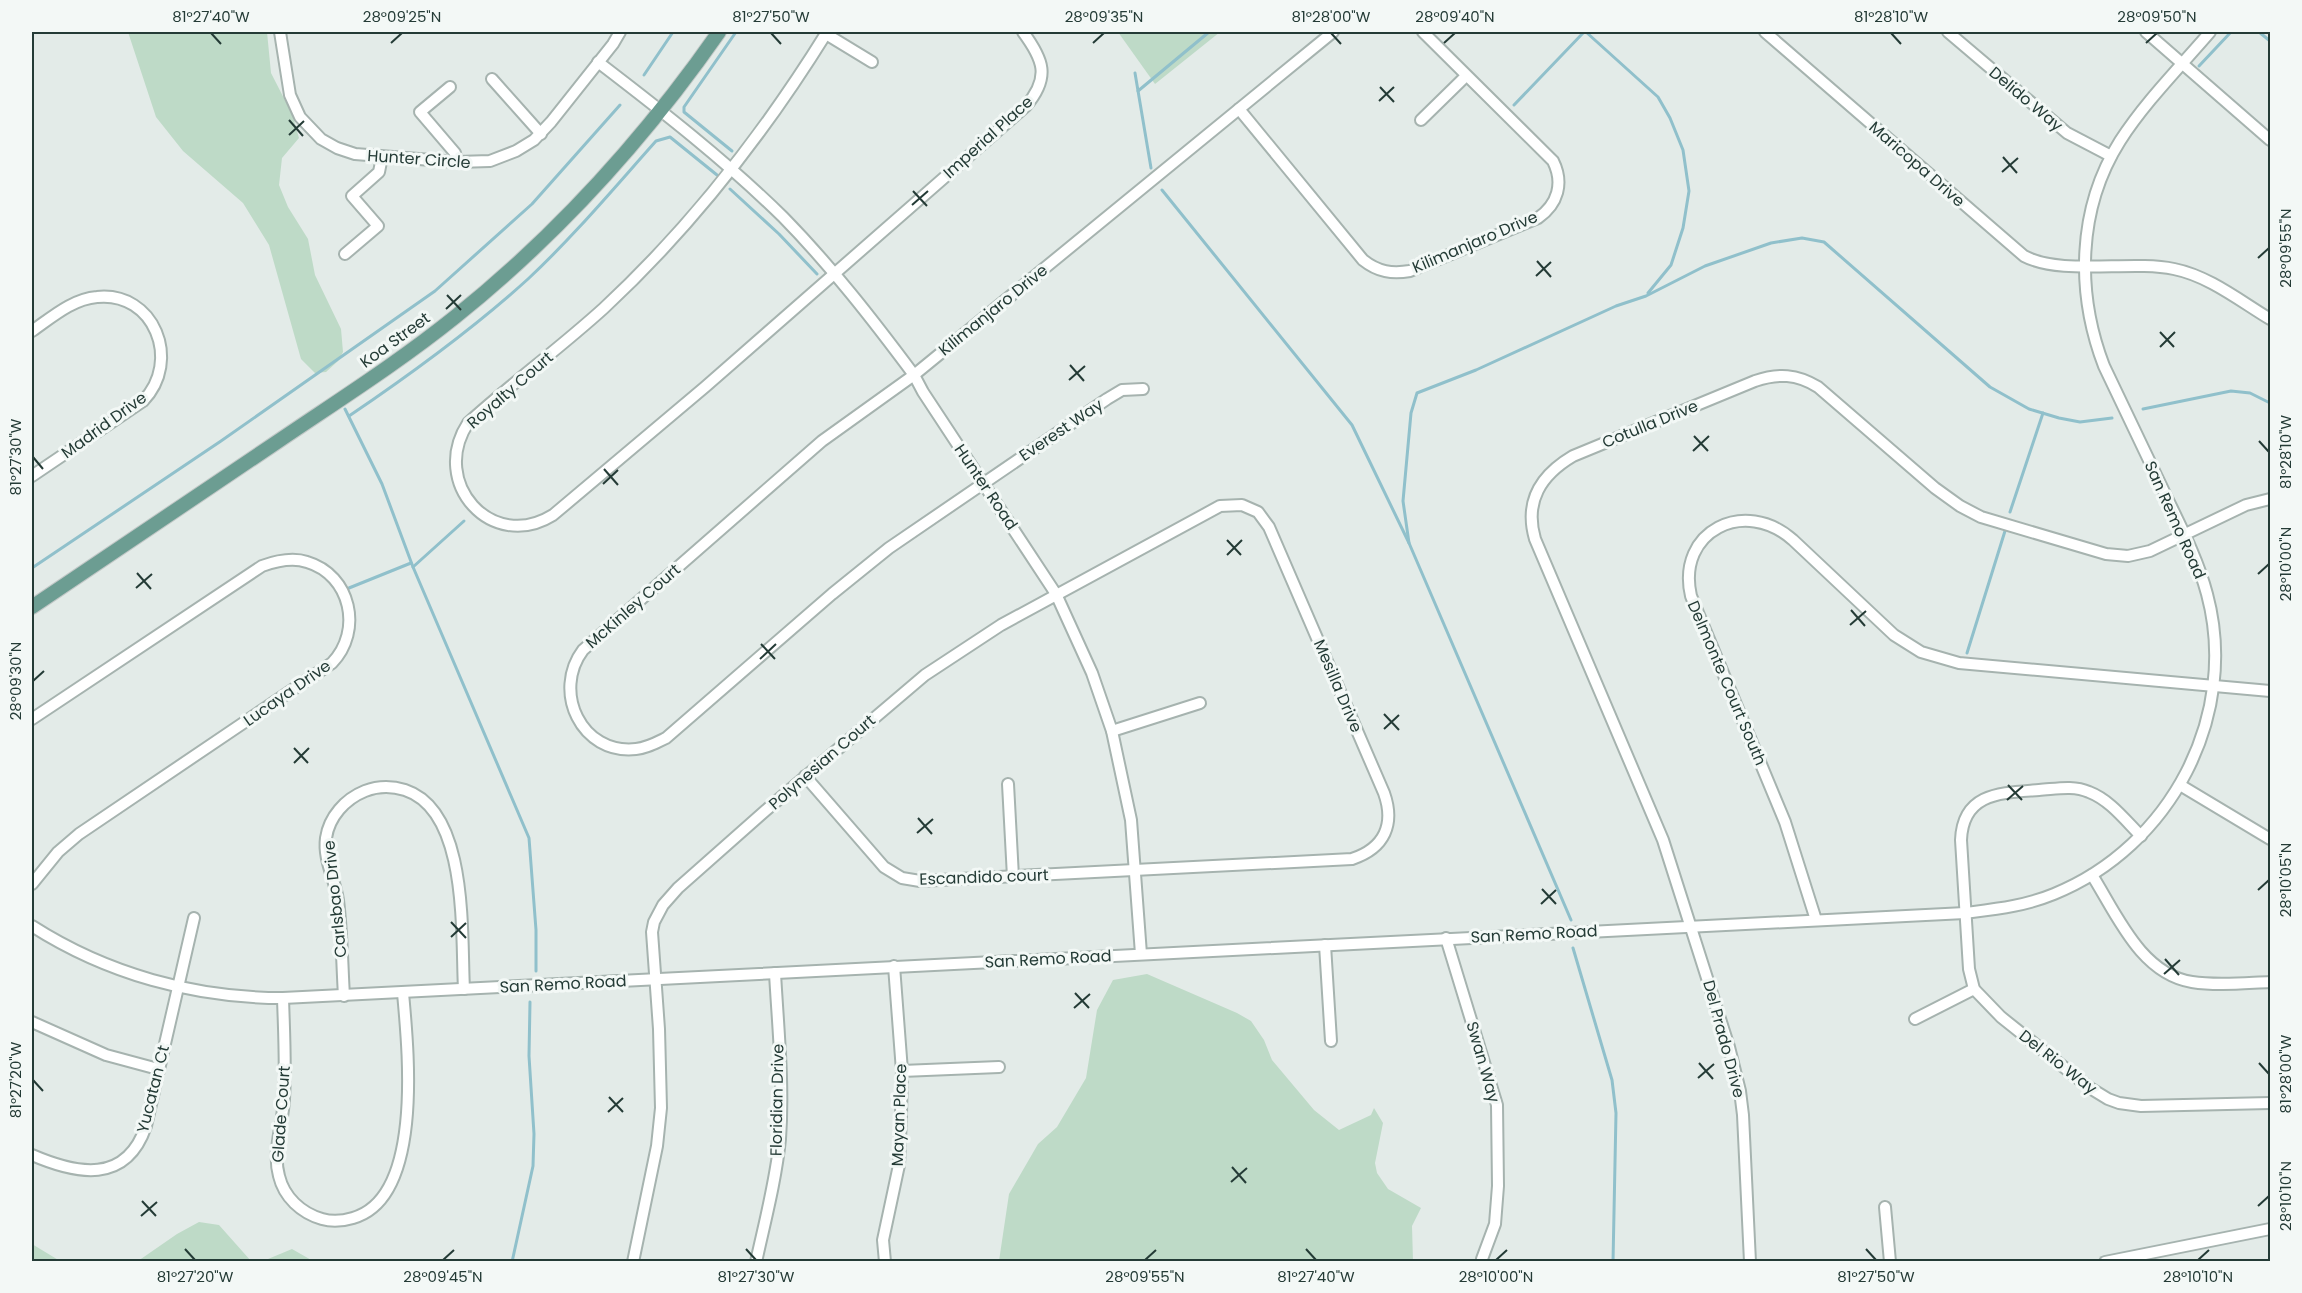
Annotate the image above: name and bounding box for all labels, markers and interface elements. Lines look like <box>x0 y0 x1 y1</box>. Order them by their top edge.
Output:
text: 81°27'40"W <box>172 6 250 27</box>
text: 28°09'25"N <box>363 6 441 27</box>
text: 81°27'50"W <box>732 6 810 27</box>
text: 28°09'35"N <box>1065 6 1143 27</box>
text: 81°28'00"W <box>1292 6 1371 27</box>
text: 28°09'40"N <box>1415 6 1495 27</box>
text: 81°28'10"W <box>1854 6 1928 27</box>
text: 28°09'50"N <box>2117 6 2197 27</box>
street label: Delido Way <box>1984 61 2068 137</box>
street label: Imperial Place <box>938 90 1038 184</box>
street label: Maricopa Drive <box>1864 116 1970 212</box>
street label: Hunter Circle <box>367 144 471 174</box>
street label: Kilimanjaro Drive <box>1409 205 1541 279</box>
text: 28°09'55"N <box>2275 208 2296 288</box>
street label: Kilimanjaro Drive <box>934 259 1052 361</box>
street label: Koa Street <box>355 307 435 373</box>
street label: Royalty Court <box>462 346 558 434</box>
street label: Madrid Drive <box>57 386 151 464</box>
street label: Everest Way <box>1014 393 1108 467</box>
street label: Cotulla Drive <box>1599 394 1702 454</box>
text: 81°28'10"W <box>2275 415 2296 489</box>
text: 81°27'30"W <box>5 418 26 495</box>
street label: Hunter Road <box>949 439 1023 535</box>
street label: San Remo Road <box>2139 457 2211 583</box>
text: 28°10'00"N <box>2275 527 2296 601</box>
street label: McKinley Court <box>581 558 686 654</box>
street label: Delmonte Court South <box>1682 597 1772 769</box>
street label: Mesilla Drive <box>1308 636 1368 736</box>
text: 28°09'30"N <box>5 642 26 720</box>
street label: Lucaya Drive <box>239 654 335 732</box>
street label: Polynesian Court <box>764 709 881 815</box>
street label: Carlsbao Drive <box>317 839 353 959</box>
text: 28°10'05"N <box>2275 843 2296 917</box>
street label: Escandido court <box>919 863 1049 891</box>
street label: San Remo Road <box>1470 919 1598 949</box>
street label: San Remo Road <box>984 944 1112 974</box>
street label: San Remo Road <box>499 969 627 999</box>
street label: Del Prado Drive <box>1697 978 1751 1100</box>
street label: Swan Way <box>1460 1019 1506 1105</box>
street label: Del Rio Way <box>2014 1024 2102 1100</box>
text: 81°28'00"W <box>2275 1034 2296 1113</box>
text: 81°27'20"W <box>5 1041 26 1118</box>
street label: Yucatan Ct <box>131 1043 175 1135</box>
street label: Floridian Drive <box>765 1044 789 1156</box>
street label: Mayan Place <box>886 1063 912 1167</box>
street label: Glade Court <box>266 1065 296 1163</box>
text: 28°10'10"N <box>2275 1161 2296 1231</box>
text: 81°27'20"W <box>157 1266 234 1287</box>
text: 28°09'45"N <box>403 1266 483 1287</box>
text: 81°27'30"W <box>718 1266 795 1287</box>
text: 28°09'55"N <box>1105 1266 1185 1287</box>
text: 81°27'40"W <box>1277 1266 1355 1287</box>
text: 28°10'00"N <box>1459 1266 1533 1287</box>
text: 81°27'50"W <box>1837 1266 1915 1287</box>
text: 28°10'10"N <box>2163 1266 2233 1287</box>

